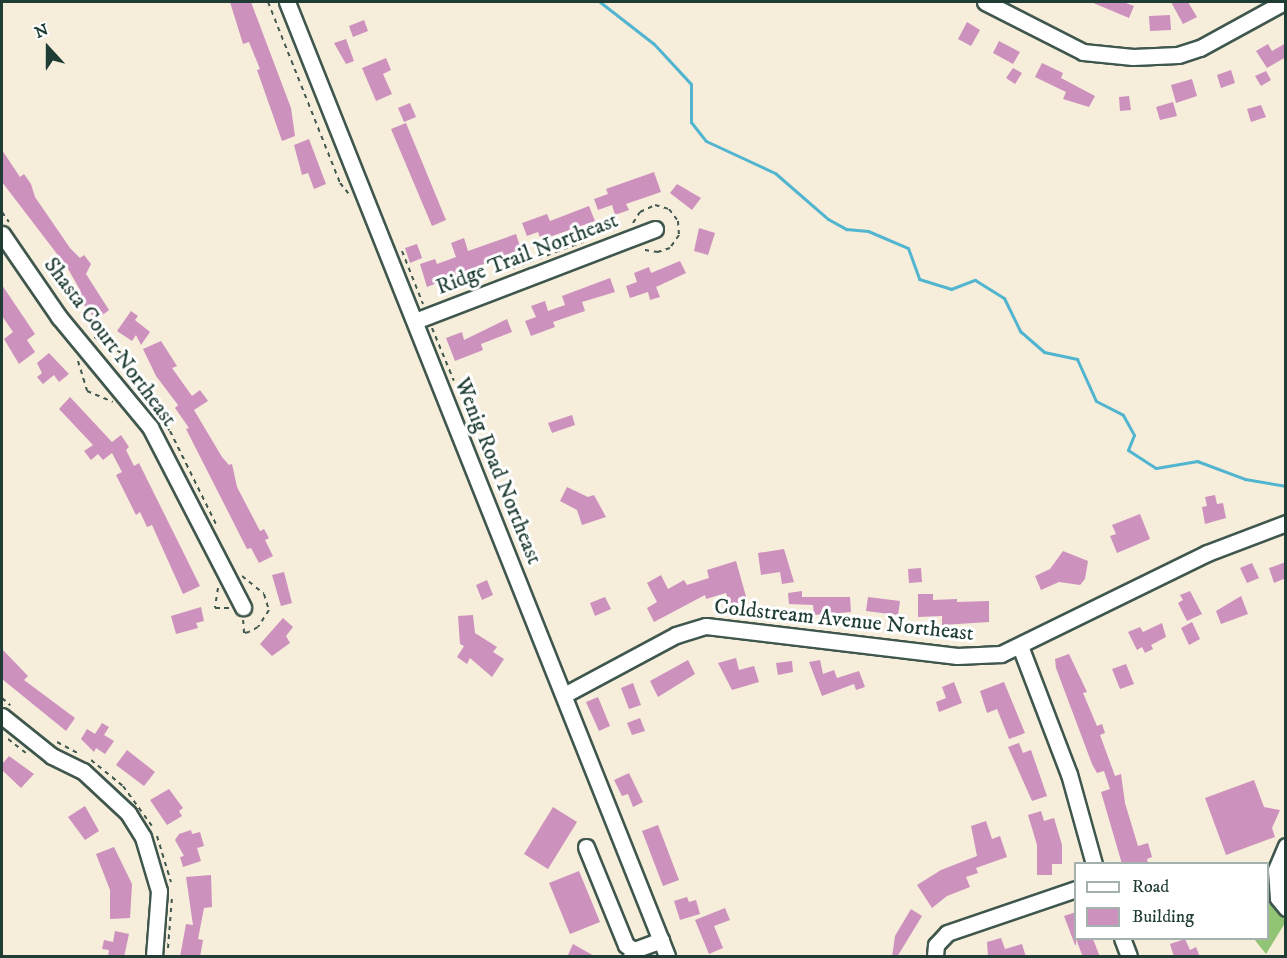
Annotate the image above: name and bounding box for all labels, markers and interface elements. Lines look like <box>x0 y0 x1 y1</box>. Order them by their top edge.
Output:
north arrow <box>18 18 78 78</box>
text: N <box>32 20 51 43</box>
street label: Ridge Trail Northeast <box>432 207 622 301</box>
street label: Shasta Court Northeast <box>38 252 182 432</box>
street label: Wenig Road Northeast <box>449 374 547 568</box>
street label: Coldstream Avenue Northeast <box>713 593 975 647</box>
legend <box>1074 862 1269 940</box>
text: Road <box>1132 876 1169 898</box>
text: Building <box>1132 906 1194 928</box>

